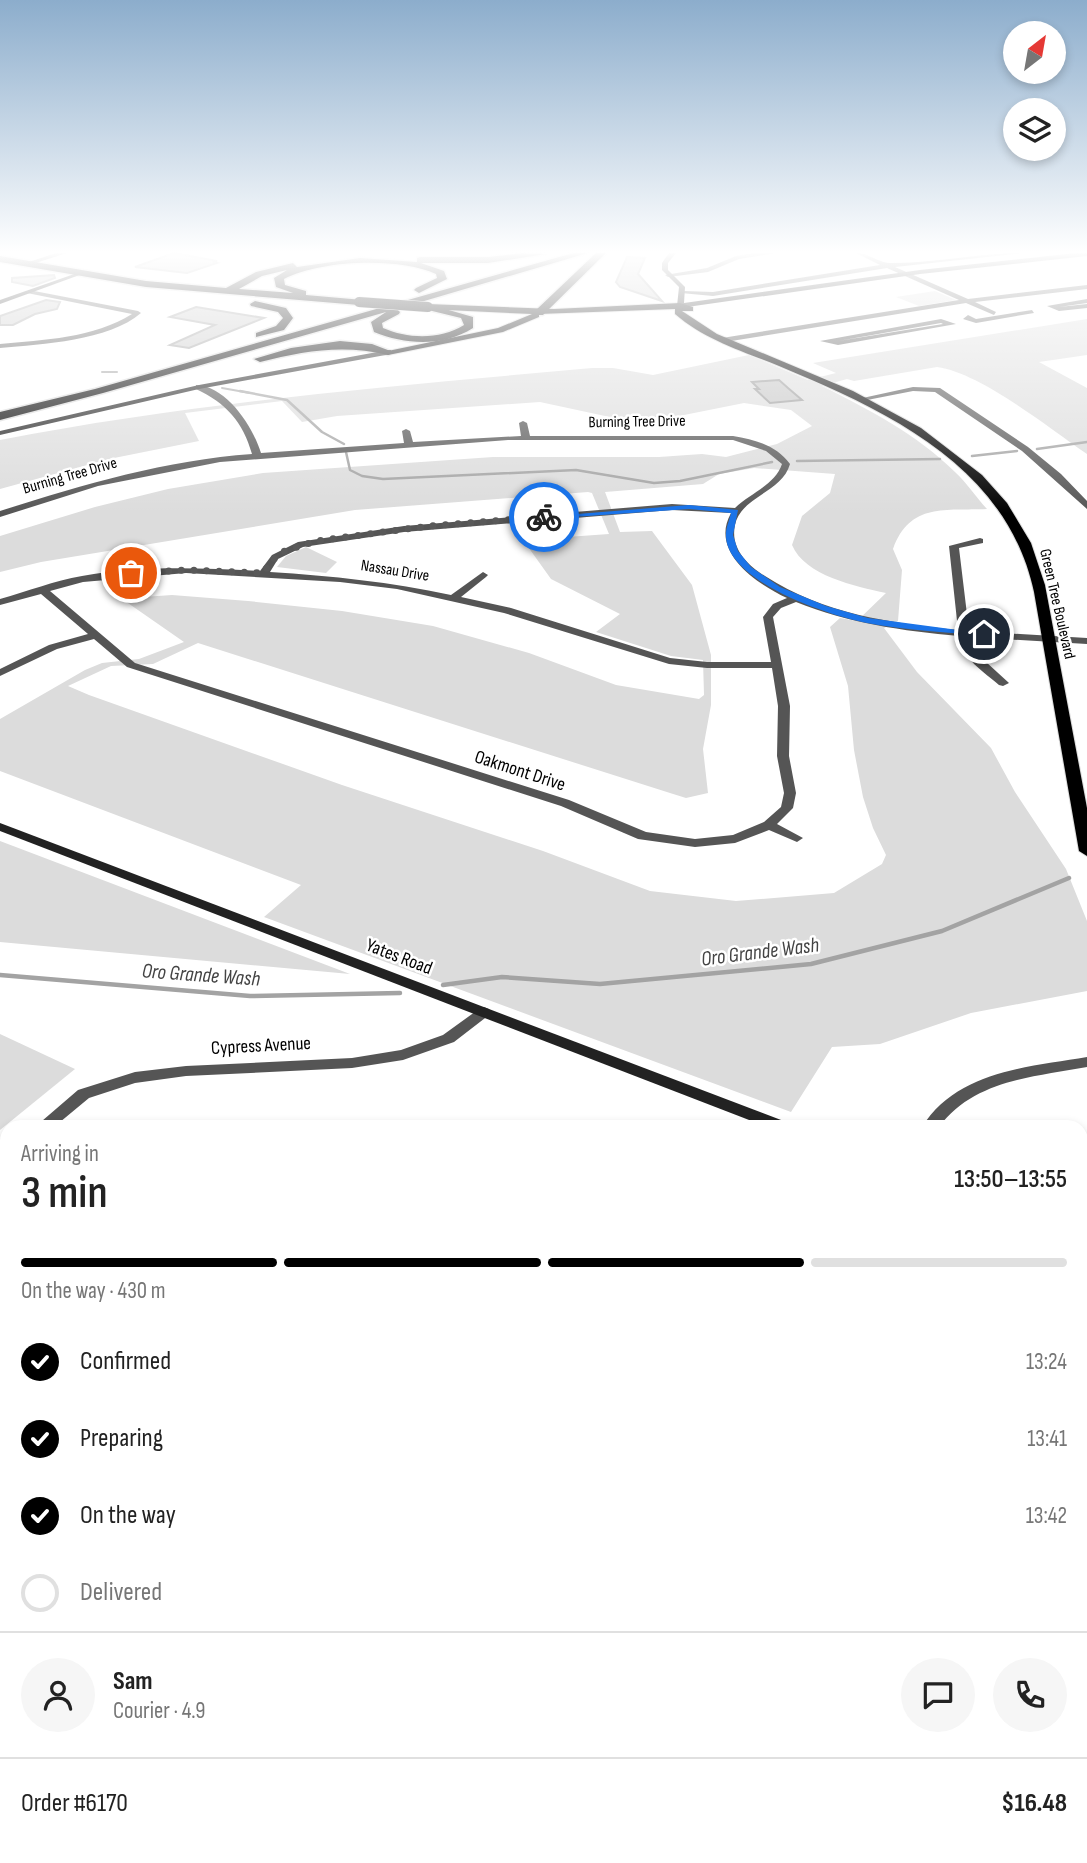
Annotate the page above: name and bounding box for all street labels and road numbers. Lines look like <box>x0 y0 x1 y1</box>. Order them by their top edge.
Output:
street label: Burning Tree Drive <box>588 412 686 432</box>
street label: Burning Tree Drive <box>21 453 119 499</box>
street label: Green Tree Boulevard <box>1035 547 1079 661</box>
street label: Nassau Drive <box>359 556 431 586</box>
street label: Oakmont Drive <box>472 746 568 796</box>
street label: Yates Road <box>363 934 435 980</box>
street label: Cypress Avenue <box>210 1032 312 1060</box>

